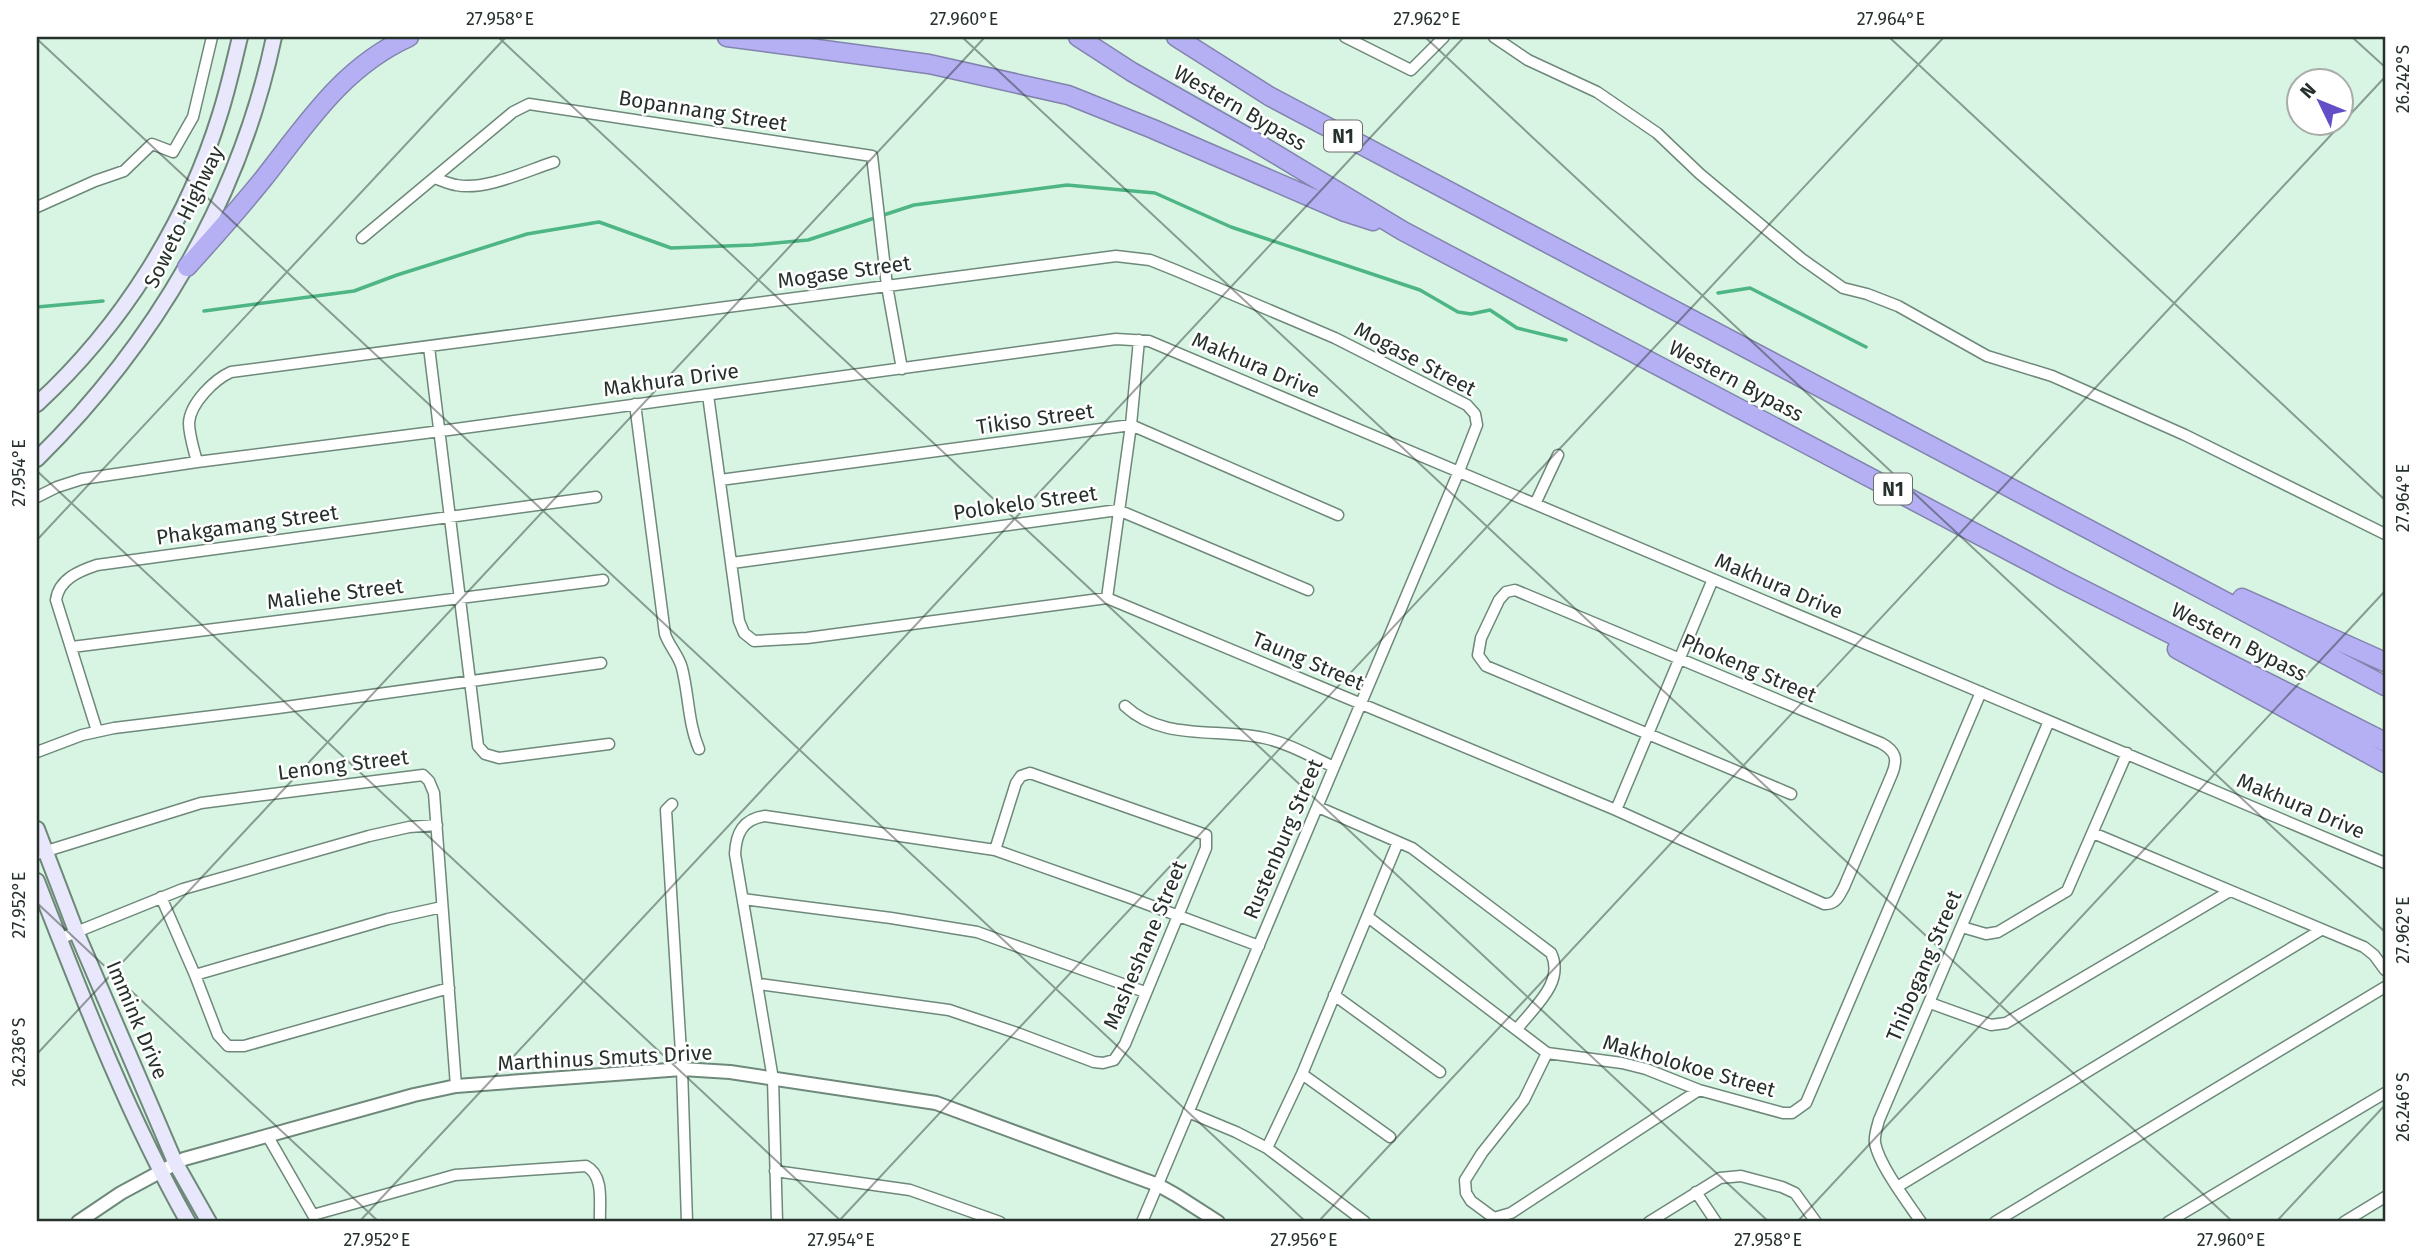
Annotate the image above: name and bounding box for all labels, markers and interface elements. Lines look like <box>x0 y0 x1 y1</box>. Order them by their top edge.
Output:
text: 27.958°E <box>466 8 534 30</box>
text: 27.960°E <box>930 8 998 30</box>
text: 27.962°E <box>1393 8 1461 30</box>
text: 27.964°E <box>1857 8 1925 30</box>
text: 26.242°S <box>2392 45 2414 113</box>
street label: Western Bypass <box>1169 59 1311 157</box>
north arrow <box>2286 66 2356 136</box>
text: N <box>2295 78 2321 103</box>
street label: Bopannang Street <box>617 85 790 137</box>
road number: N1 <box>1324 120 1362 152</box>
street label: Soweto Highway <box>138 141 230 292</box>
street label: Mogase Street <box>776 250 913 294</box>
street label: Mogase Street <box>1350 316 1481 402</box>
street label: Makhura Drive <box>1188 326 1324 404</box>
street label: Western Bypass <box>1664 335 1808 428</box>
street label: Makhura Drive <box>602 358 740 402</box>
street label: Tikiso Street <box>975 398 1096 440</box>
text: 27.954°E <box>8 439 30 507</box>
text: 27.964°E <box>2392 464 2414 532</box>
road number: N1 <box>1874 474 1912 504</box>
street label: Polokelo Street <box>951 480 1099 526</box>
street label: Phakgamang Street <box>154 499 340 551</box>
street label: Makhura Drive <box>1711 547 1847 625</box>
street label: Maliehe Street <box>265 573 405 615</box>
street label: Western Bypass <box>2167 597 2311 688</box>
street label: Taung Street <box>1248 626 1368 696</box>
street label: Phokeng Street <box>1678 628 1821 708</box>
street label: Lenong Street <box>276 744 410 786</box>
street label: Rustenburg Street <box>1237 755 1329 923</box>
street label: Makhura Drive <box>2233 767 2369 845</box>
street label: Masheshane Street <box>1098 856 1192 1033</box>
text: 27.952°E <box>8 872 30 938</box>
street label: Thibogang Street <box>1880 886 1968 1045</box>
text: 27.962°E <box>2392 896 2414 964</box>
street label: Immink Drive <box>100 957 174 1083</box>
text: 26.236°S <box>8 1017 30 1087</box>
street label: Makholokoe Street <box>1600 1029 1779 1103</box>
street label: Marthinus Smuts Drive <box>497 1039 713 1077</box>
text: 26.246°S <box>2392 1072 2414 1142</box>
text: 27.952°E <box>344 1229 410 1251</box>
text: 27.954°E <box>807 1229 875 1251</box>
text: 27.956°E <box>1270 1229 1338 1251</box>
text: 27.958°E <box>1734 1229 1802 1251</box>
text: 27.960°E <box>2197 1229 2265 1251</box>

